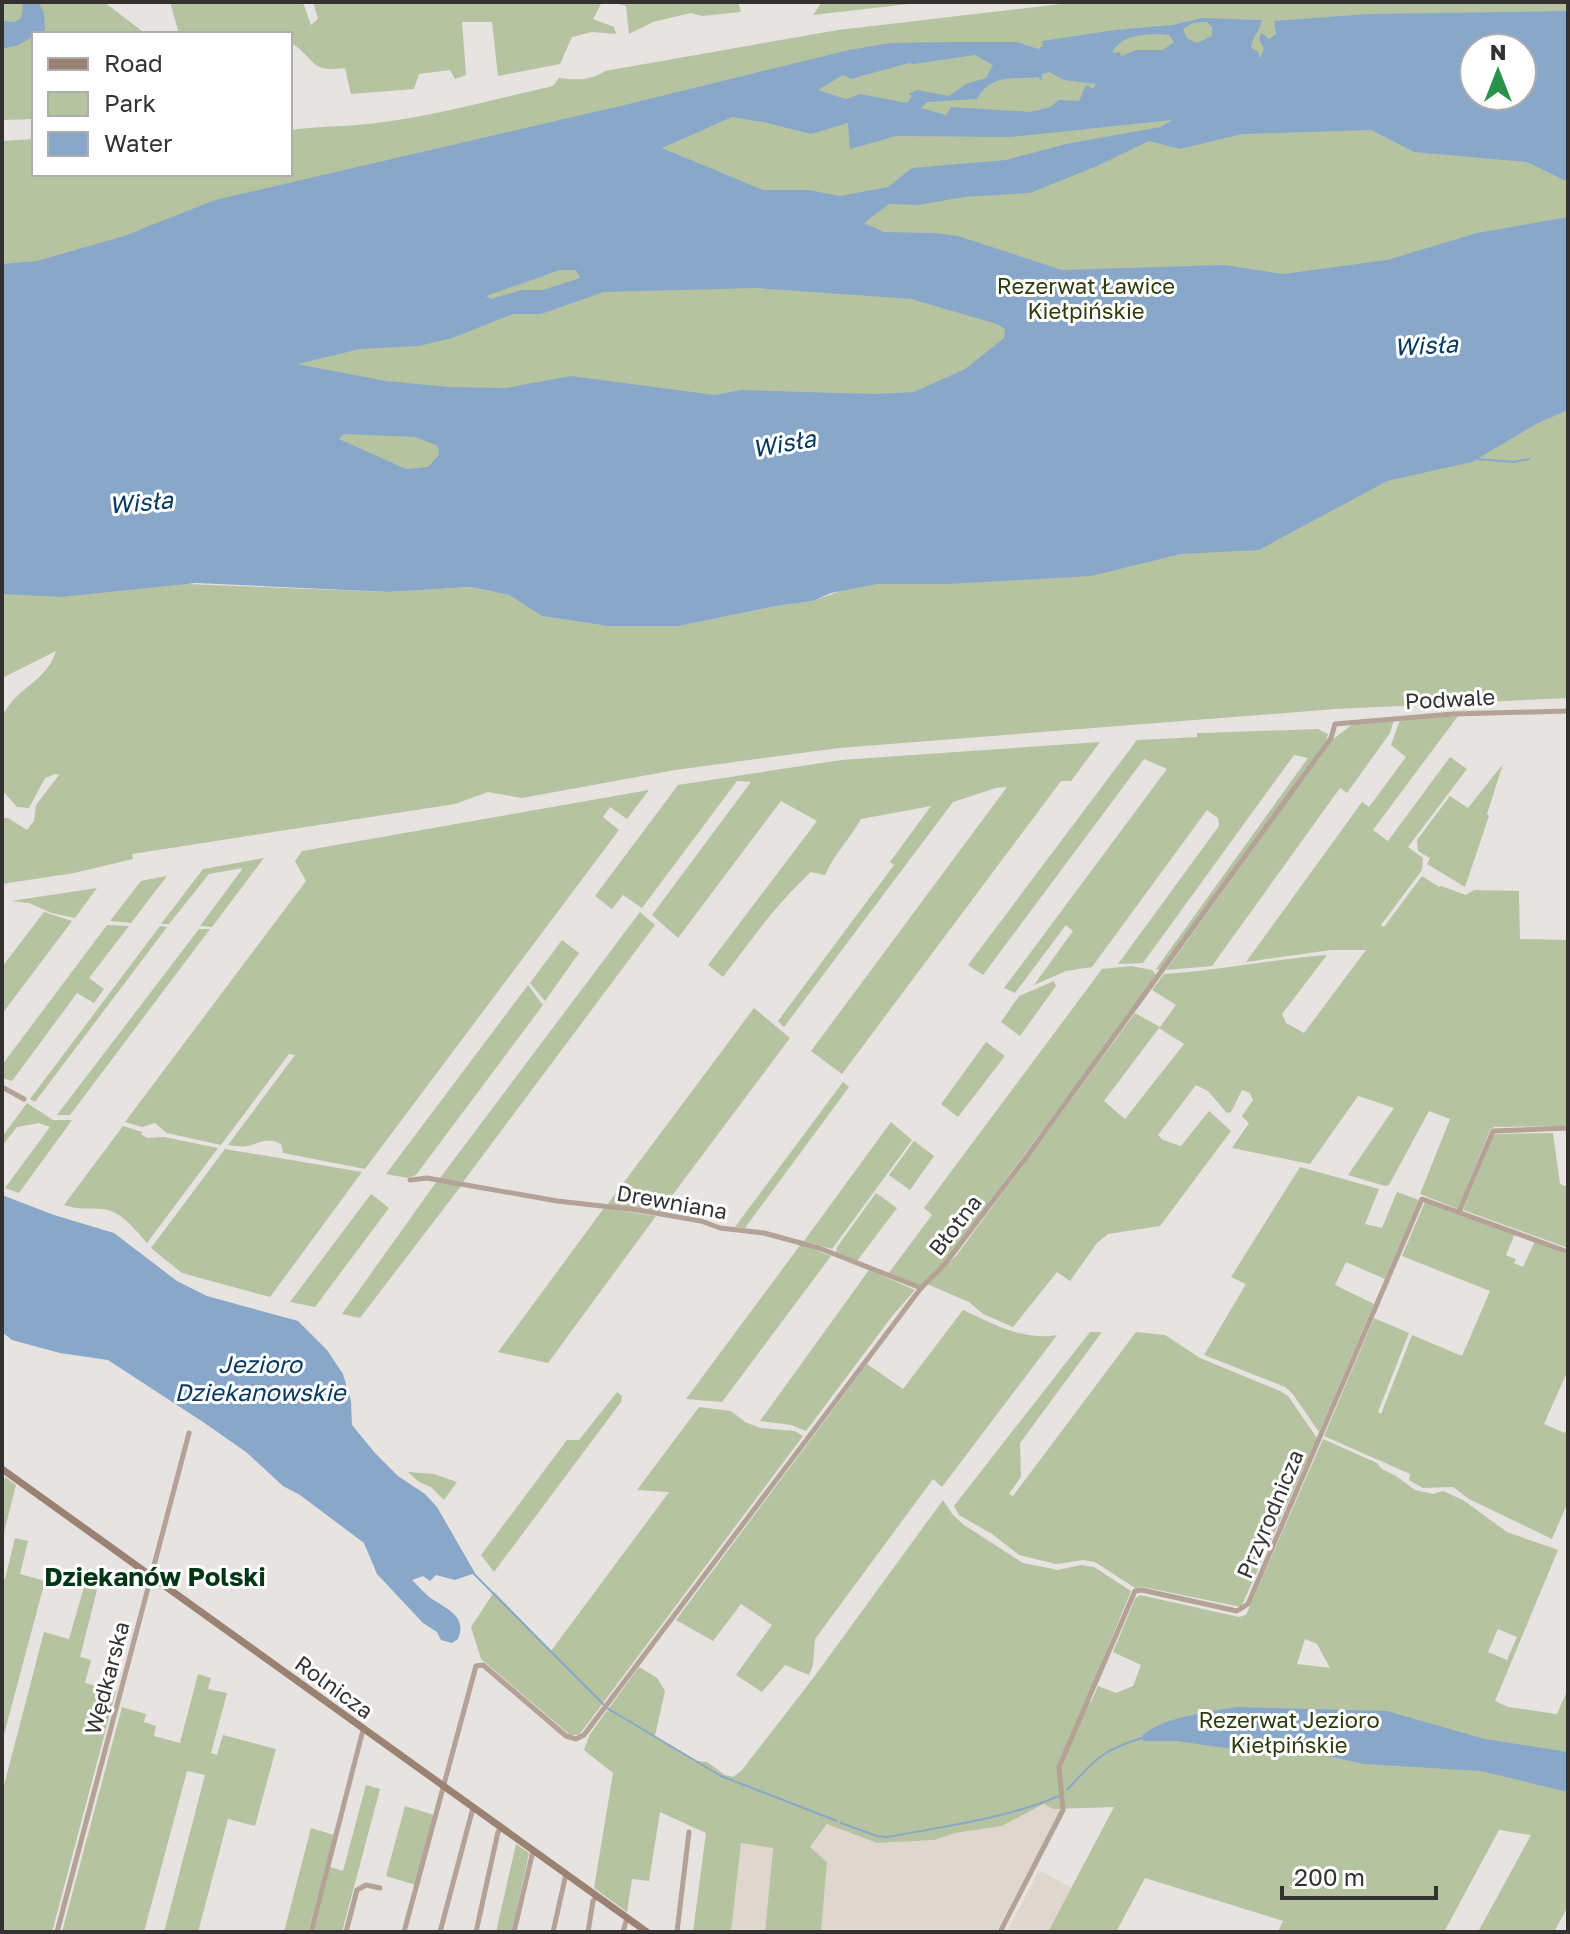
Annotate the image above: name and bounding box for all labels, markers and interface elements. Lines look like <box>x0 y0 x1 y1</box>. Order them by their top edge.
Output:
legend <box>32 32 292 176</box>
north arrow <box>1458 32 1538 112</box>
text: N <box>1490 38 1506 65</box>
text: Road <box>104 48 163 77</box>
text: Park <box>104 88 156 117</box>
text: Water <box>104 128 172 157</box>
park label: Rezerwat Ławice Kiełpińskie <box>997 272 1175 324</box>
water label: Wisła <box>1393 328 1460 361</box>
water label: Wisła <box>750 422 819 462</box>
water label: Wisła <box>108 484 175 519</box>
street label: Podwale <box>1404 683 1496 714</box>
street label: Drewniana <box>615 1178 730 1225</box>
street label: Błotna <box>922 1189 987 1261</box>
water label: Jezioro Dziekanowskie <box>174 1349 348 1406</box>
street label: Przyrodnicza <box>1230 1445 1309 1582</box>
district label: Dziekanów Polski <box>44 1561 266 1592</box>
street label: Wędkarska <box>78 1618 135 1737</box>
street label: Rolnicza <box>290 1649 379 1724</box>
park label: Rezerwat Jezioro Kiełpińskie <box>1198 1706 1380 1758</box>
scale bar <box>1282 1850 1436 1900</box>
text: 200 m <box>1294 1862 1365 1891</box>

